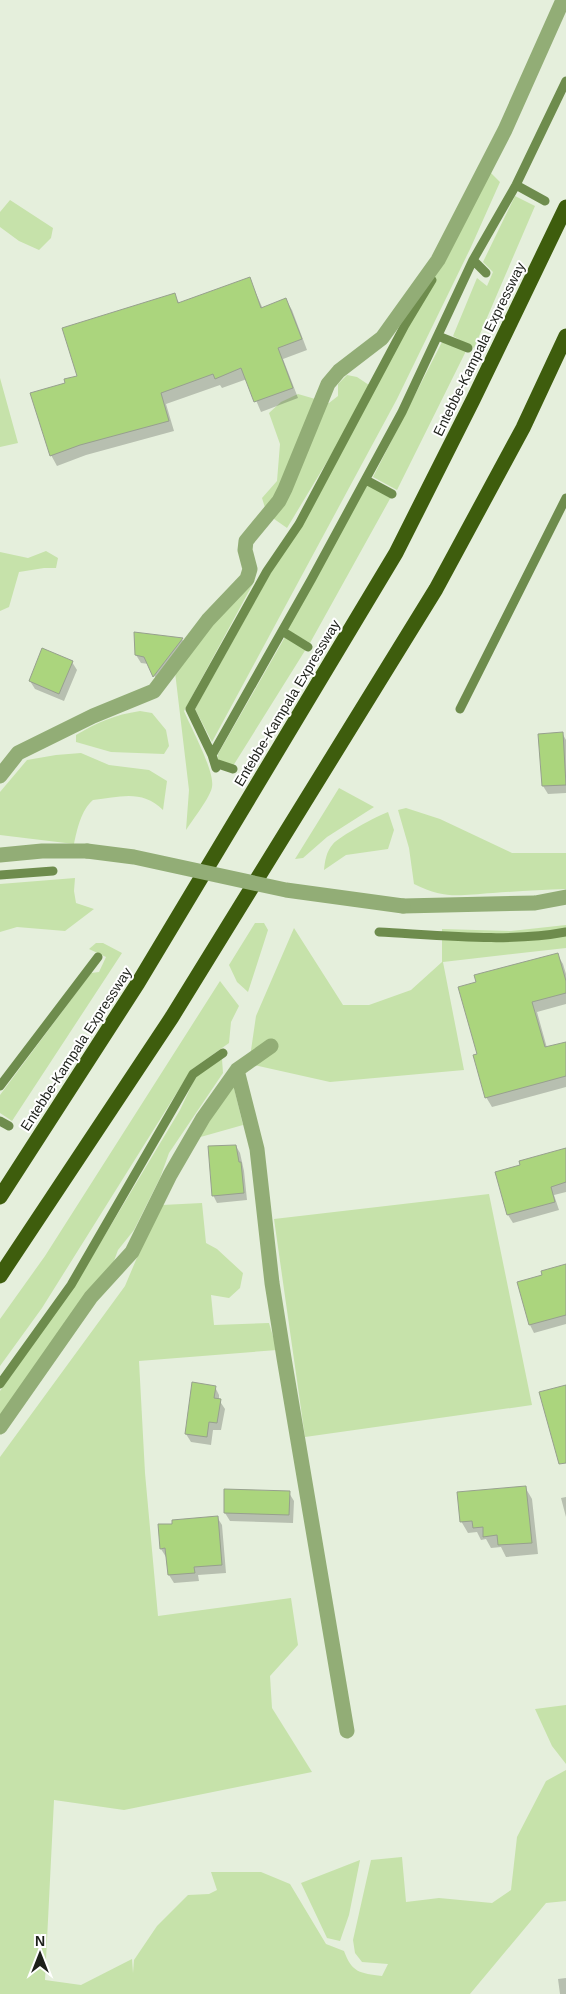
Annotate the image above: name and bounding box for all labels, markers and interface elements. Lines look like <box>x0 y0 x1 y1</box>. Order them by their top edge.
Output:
street label: Entebbe-Kampala Expressway <box>430 259 528 439</box>
street label: Entebbe-Kampala Expressway <box>231 617 343 789</box>
street label: Entebbe-Kampala Expressway <box>17 964 135 1134</box>
north arrow <box>15 1929 65 1979</box>
text: N <box>35 1933 45 1949</box>

